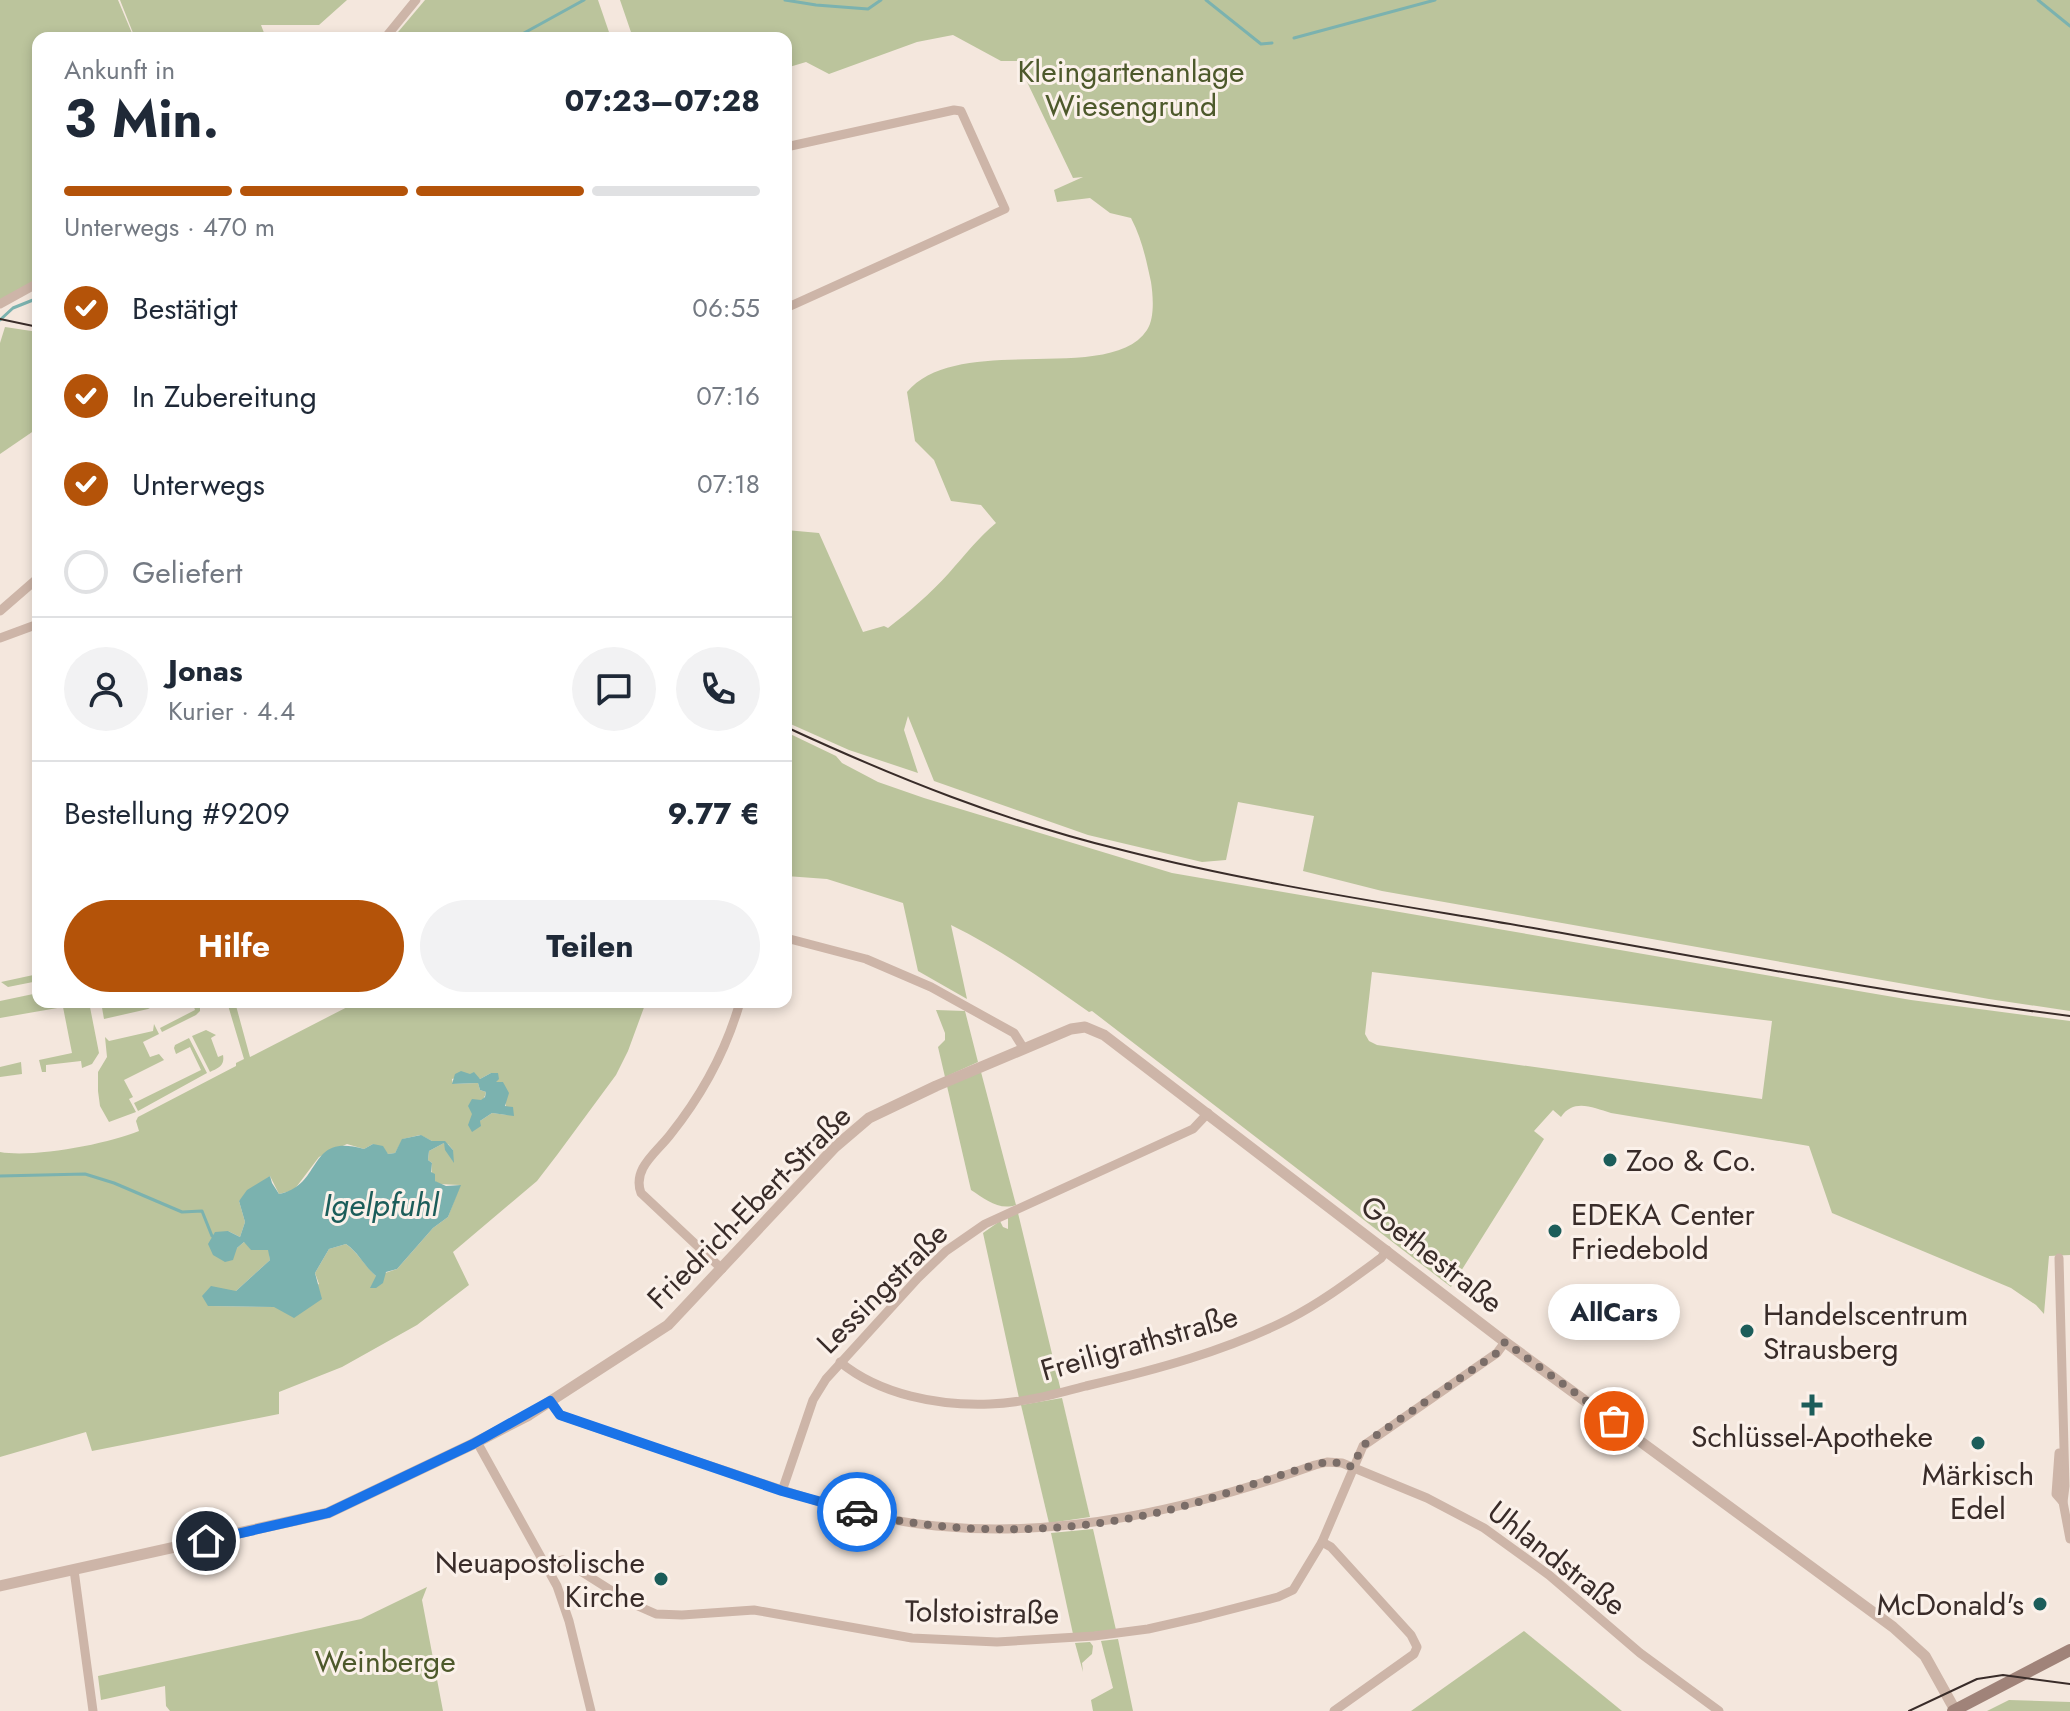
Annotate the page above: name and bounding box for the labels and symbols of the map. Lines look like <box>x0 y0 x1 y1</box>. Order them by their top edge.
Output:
park label: Kleingartenanlage Wiesengrund <box>1017 50 1245 127</box>
street label: Friedrich-Ebert-Straße <box>637 1095 861 1319</box>
place label: Zoo & Co. <box>1626 1139 1757 1182</box>
marker: Zoo & Co. <box>1601 1151 1619 1169</box>
water label: Igelpfuhl <box>324 1182 440 1228</box>
street label: Goethestraße <box>1352 1185 1512 1323</box>
place label: EDEKA Center Friedebold <box>1571 1193 1756 1270</box>
street label: Lessingstraße <box>807 1213 957 1363</box>
marker: EDEKA Center Friedebold <box>1546 1222 1564 1240</box>
callout: AllCars <box>1548 1285 1680 1341</box>
place label: Handelscentrum Strausberg <box>1763 1293 1968 1370</box>
street label: Freiligrathstraße <box>1035 1294 1243 1392</box>
marker: Handelscentrum Strausberg <box>1738 1322 1756 1340</box>
pin <box>1580 1387 1648 1455</box>
marker: Schlüssel-Apotheke <box>1803 1396 1821 1414</box>
place label: Schlüssel-Apotheke <box>1691 1415 1933 1458</box>
marker: Märkisch Edel <box>1969 1434 1987 1452</box>
place label: Märkisch Edel <box>1922 1453 2034 1530</box>
courier <box>817 1472 897 1552</box>
street label: Uhlandstraße <box>1479 1490 1635 1626</box>
pin <box>172 1507 240 1575</box>
place label: Neuapostolische Kirche <box>435 1541 645 1618</box>
marker: Neuapostolische Kirche <box>652 1570 670 1588</box>
place label: McDonald's <box>1877 1583 2024 1626</box>
street label: Tolstoistraße <box>905 1589 1059 1635</box>
marker: McDonald's <box>2031 1595 2049 1613</box>
park label: Weinberge <box>314 1640 456 1683</box>

